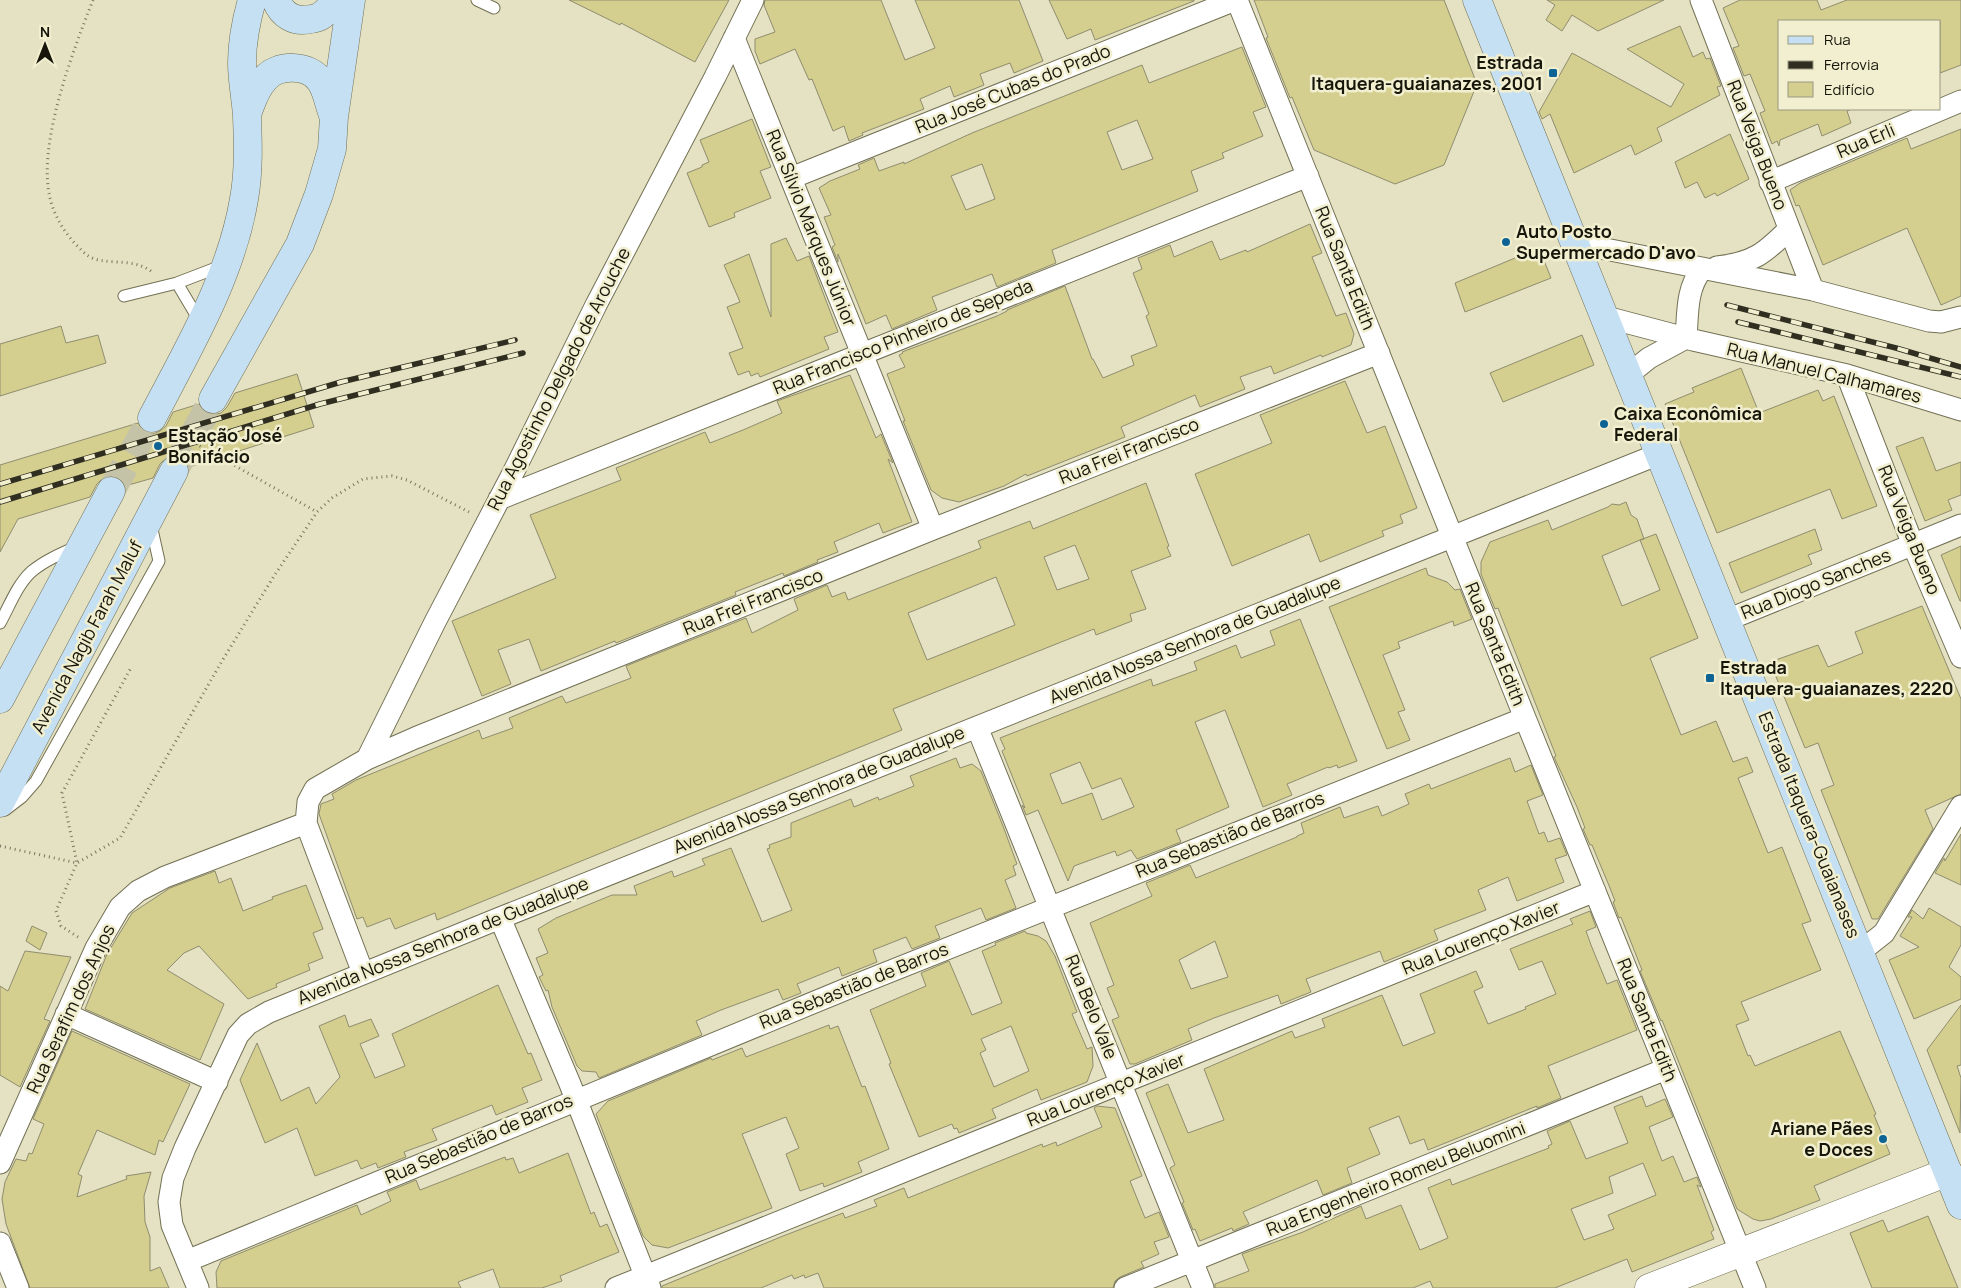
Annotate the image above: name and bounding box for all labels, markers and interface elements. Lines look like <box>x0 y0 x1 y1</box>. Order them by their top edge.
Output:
north arrow <box>20 20 70 70</box>
legend <box>1778 20 1941 110</box>
text: N <box>40 22 50 41</box>
text: Rua <box>1824 29 1851 50</box>
street label: Rua José Cubas do Prado <box>911 38 1114 138</box>
place label: Estrada Itaquera-guaianazes, 2001 <box>1311 50 1543 95</box>
text: Ferrovia <box>1824 54 1879 75</box>
marker: Estrada Itaquera-guaianazes, 2001 <box>1547 67 1559 79</box>
street label: Rua Veiga Bueno <box>1722 76 1794 213</box>
text: Edifício <box>1824 79 1875 100</box>
street label: Rua Erli <box>1833 117 1898 163</box>
street label: Rua Sílvio Marques Júnior <box>761 126 863 330</box>
street label: Rua Santa Edith <box>1310 202 1382 333</box>
place label: Auto Posto Supermercado D'avo <box>1516 219 1696 264</box>
marker: Auto Posto Supermercado D'avo <box>1500 236 1512 248</box>
street label: Rua Agostinho Delgado de Arouche <box>481 243 635 514</box>
street label: Rua Francisco Pinheiro de Sepeda <box>769 273 1036 399</box>
street label: Rua Manuel Calhamares <box>1724 336 1924 408</box>
place label: Caixa Econômica Federal <box>1614 401 1762 446</box>
street label: Rua Frei Francisco <box>1055 411 1202 489</box>
marker: Caixa Econômica Federal <box>1598 418 1610 430</box>
place label: Estação José Bonifácio <box>168 423 282 468</box>
marker: Estação José Bonifácio <box>152 440 164 452</box>
street label: Rua Veiga Bueno <box>1873 461 1947 598</box>
street label: Avenida Nagib Farah Maluf <box>25 535 148 737</box>
street label: Rua Diogo Sanches <box>1737 542 1894 624</box>
street label: Rua Frei Francisco <box>679 562 826 640</box>
street label: Avenida Nossa Senhora de Guadalupe <box>1045 569 1344 709</box>
street label: Rua Santa Edith <box>1460 578 1532 709</box>
place label: Estrada Itaquera-guaianazes, 2220 <box>1720 655 1954 700</box>
marker: Estrada Itaquera-guaianazes, 2220 <box>1704 672 1716 684</box>
street label: Estrada Itaquera-Guaianases <box>1753 708 1866 941</box>
street label: Avenida Nossa Senhora de Guadalupe <box>669 719 968 859</box>
street label: Rua Sebastião de Barros <box>1132 785 1328 883</box>
street label: Avenida Nossa Senhora de Guadalupe <box>293 870 592 1010</box>
street label: Rua Lourenço Xavier <box>1398 894 1564 980</box>
street label: Rua Serafim dos Anjos <box>20 920 120 1097</box>
street label: Rua Sebastião de Barros <box>756 936 952 1034</box>
street label: Rua Belo Vale <box>1060 951 1124 1062</box>
street label: Rua Santa Edith <box>1612 954 1684 1085</box>
street label: Rua Lourenço Xavier <box>1023 1046 1189 1132</box>
street label: Rua Sebastião de Barros <box>381 1088 576 1189</box>
street label: Rua Engenheiro Romeu Beluomini <box>1262 1115 1529 1241</box>
place label: Ariane Pães e Doces <box>1771 1116 1873 1161</box>
marker: Ariane Pães e Doces <box>1877 1133 1889 1145</box>

